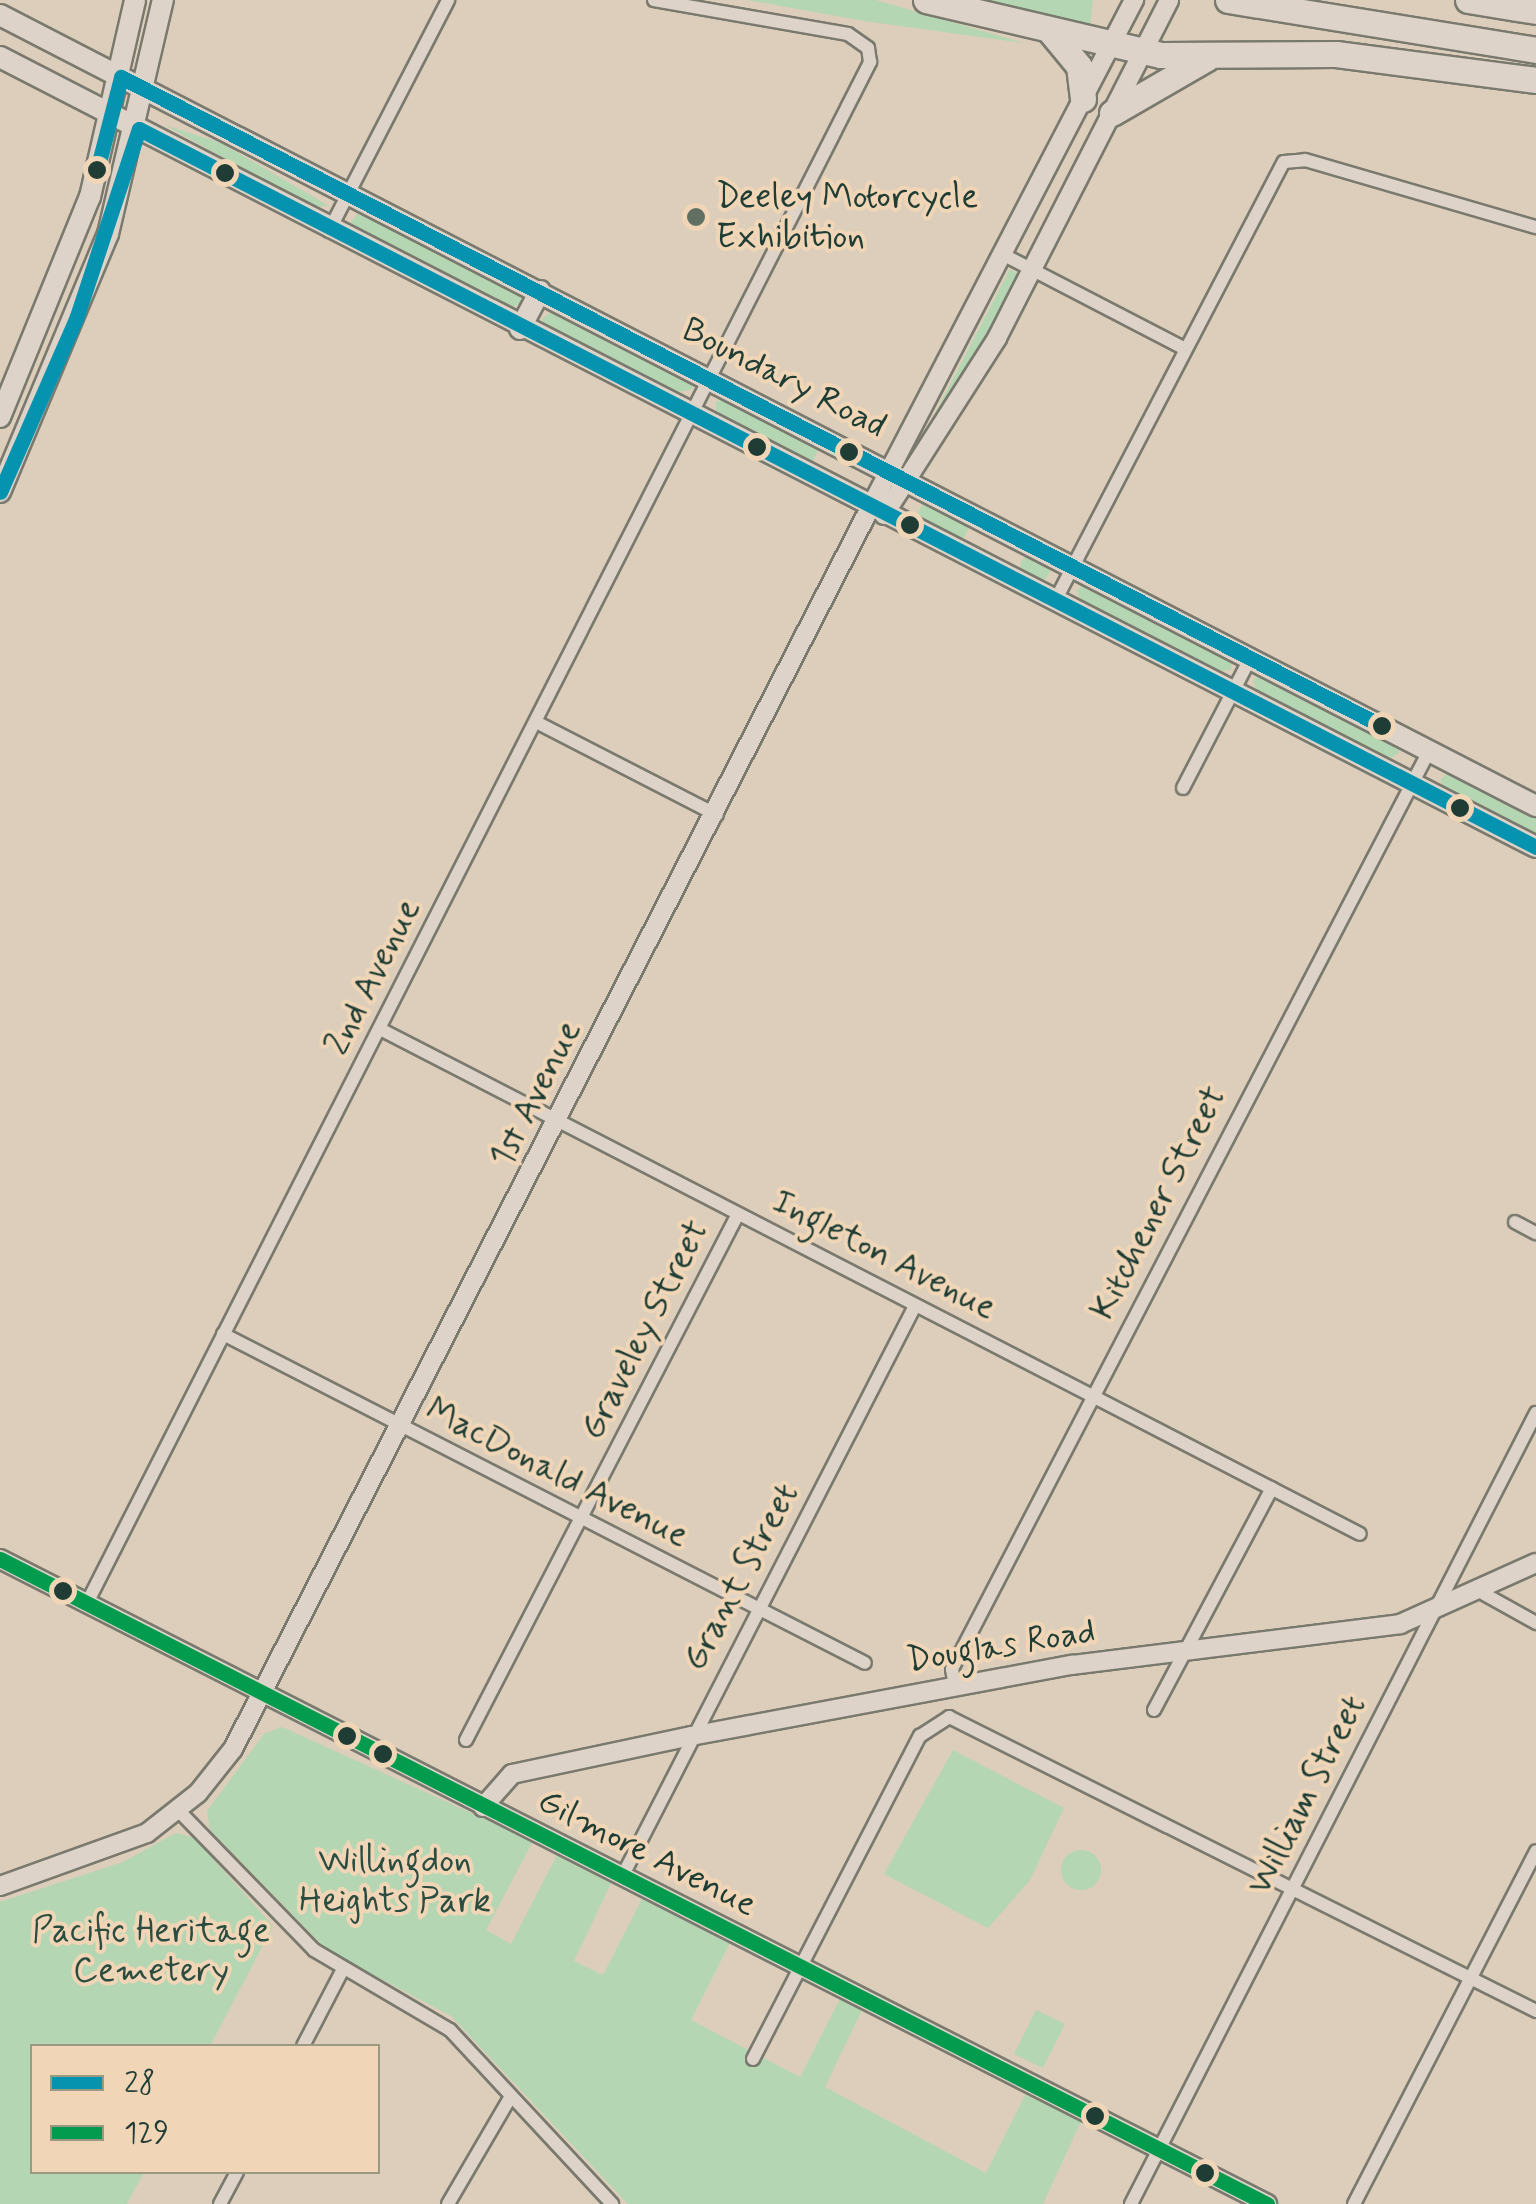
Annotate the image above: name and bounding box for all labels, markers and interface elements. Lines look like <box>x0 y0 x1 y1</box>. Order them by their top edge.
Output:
unlabelled marker <box>87 160 107 180</box>
unlabelled marker <box>215 163 235 183</box>
place label: Deeley Motorcycle Exhibition <box>716 176 978 258</box>
marker: Deeley Motorcycle Exhibition <box>685 206 707 228</box>
street label: Boundary Road <box>676 309 892 447</box>
unlabelled marker <box>747 437 767 457</box>
unlabelled marker <box>839 442 859 462</box>
unlabelled marker <box>900 515 920 535</box>
unlabelled marker <box>1372 716 1392 736</box>
unlabelled marker <box>1450 798 1470 818</box>
street label: 2nd Avenue <box>315 891 431 1063</box>
street label: 1st Avenue <box>481 1014 591 1174</box>
street label: Kitchener Street <box>1082 1080 1236 1326</box>
street label: Ingleton Avenue <box>764 1180 1004 1330</box>
street label: Graveley Street <box>572 1214 718 1446</box>
street label: MacDonald Avenue <box>419 1389 695 1557</box>
street label: Grant Street <box>673 1473 809 1681</box>
unlabelled marker <box>53 1581 73 1601</box>
street label: Douglas Road <box>904 1610 1098 1682</box>
street label: William Street <box>1237 1686 1377 1904</box>
unlabelled marker <box>337 1726 357 1746</box>
unlabelled marker <box>373 1744 393 1764</box>
street label: Gilmore Avenue <box>531 1780 763 1926</box>
park label: Willingdon Heights Park <box>300 1840 490 1922</box>
park label: Pacific Heritage Cemetery <box>34 1910 268 1992</box>
legend <box>30 2044 380 2174</box>
text: 28 <box>124 2064 155 2103</box>
unlabelled marker <box>1085 2106 1105 2126</box>
text: 129 <box>124 2114 169 2153</box>
unlabelled marker <box>1195 2163 1215 2183</box>

